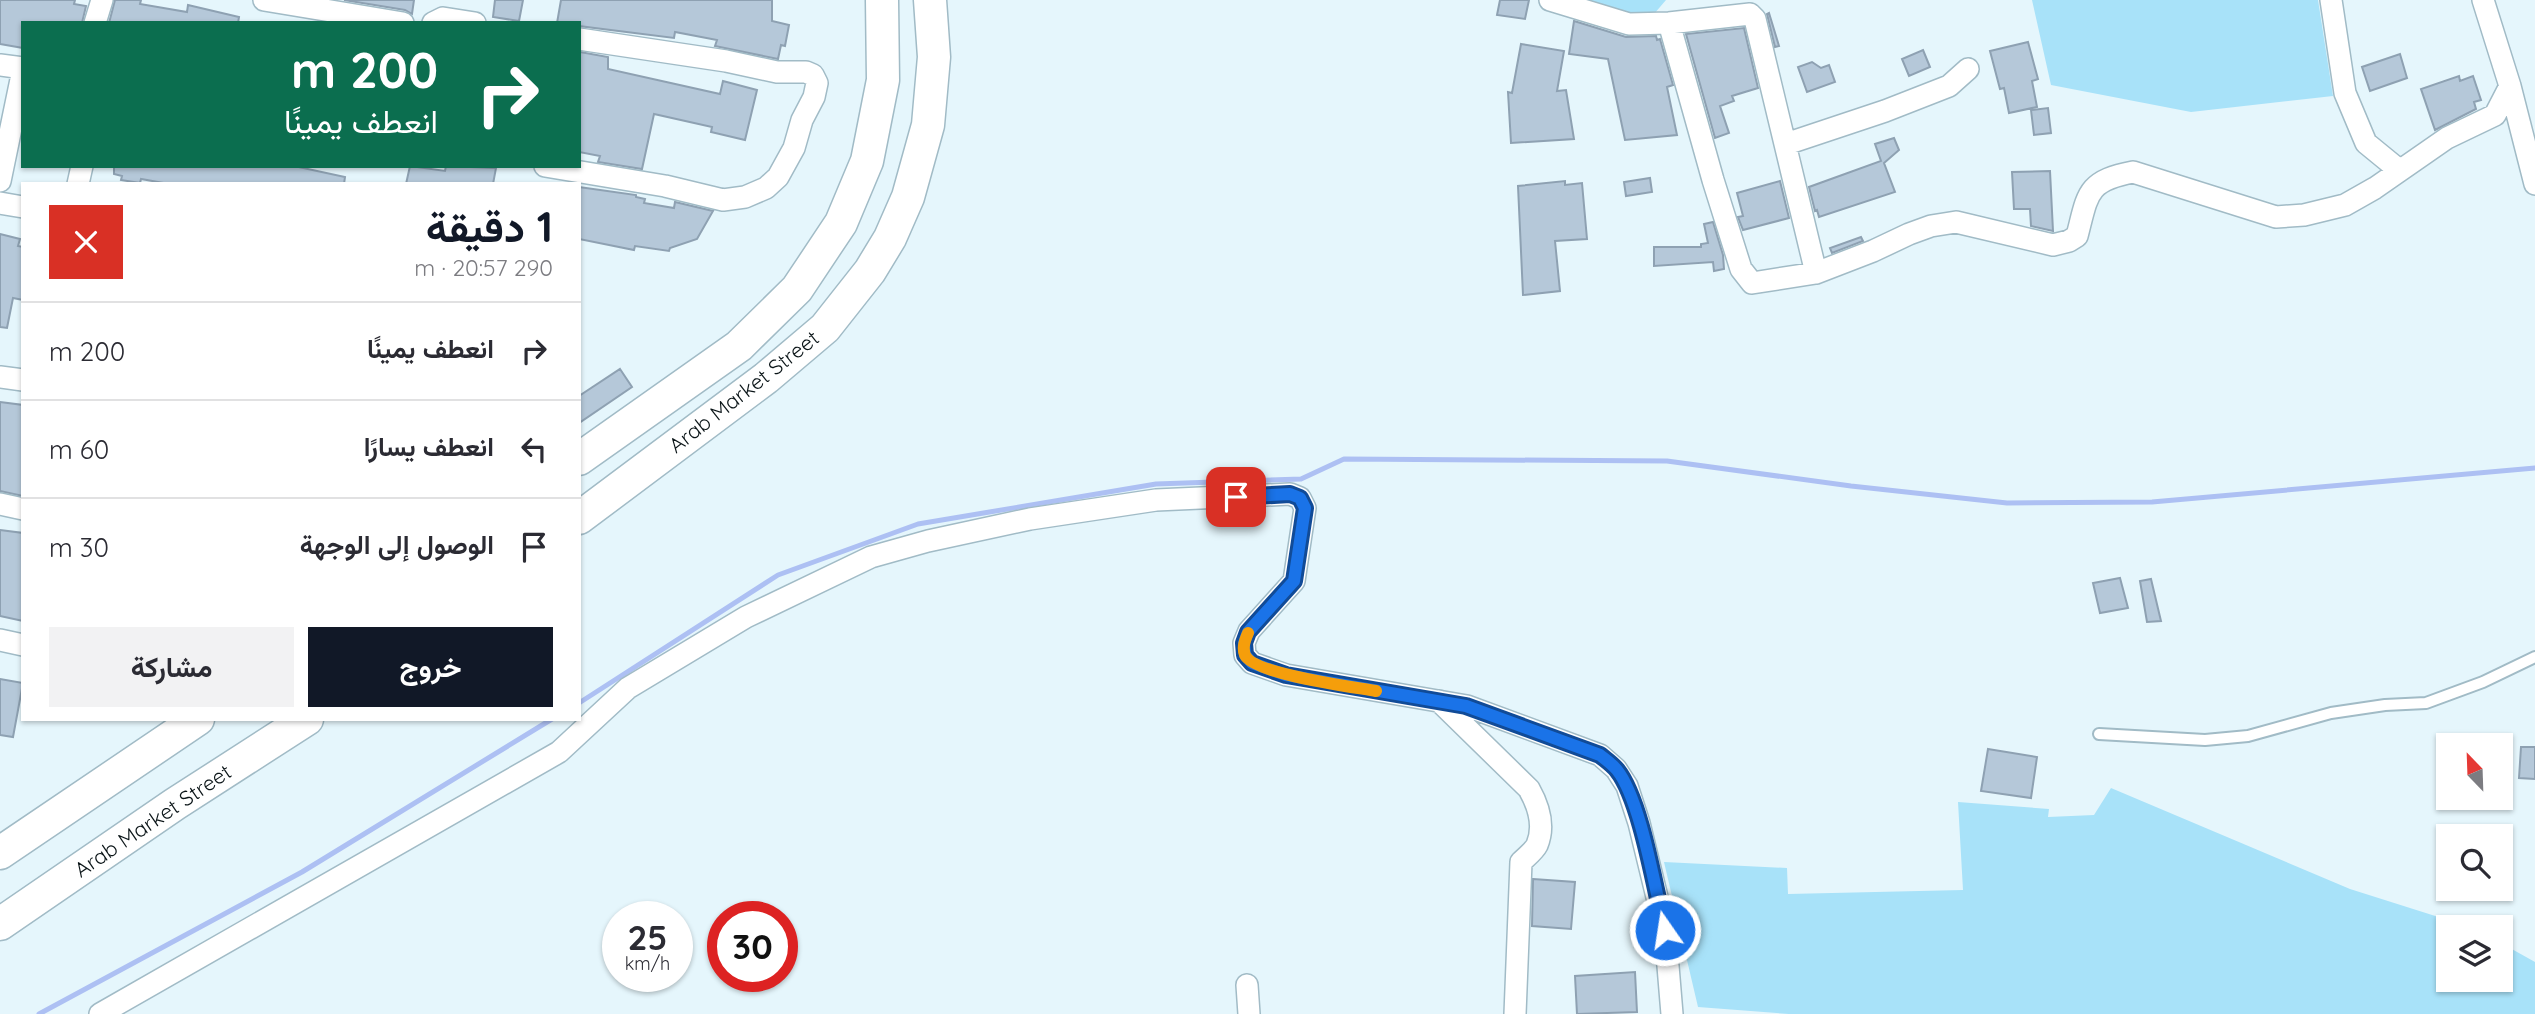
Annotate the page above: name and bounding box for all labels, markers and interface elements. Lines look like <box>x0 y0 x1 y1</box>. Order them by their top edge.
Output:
text: 200 m <box>291 39 438 100</box>
icon: right <box>462 49 553 140</box>
text: انعطف يمينًا <box>284 101 438 141</box>
text: 1 دقيقة <box>426 200 553 253</box>
button: close <box>49 205 123 279</box>
text: 290 m · 20:57 <box>414 253 553 282</box>
street label: Arab Market Street <box>663 324 824 458</box>
text: انعطف يمينًا <box>367 332 494 365</box>
icon: right <box>515 332 553 370</box>
text: 200 m <box>49 335 125 368</box>
text: انعطف يسارًا <box>364 430 494 463</box>
icon: left <box>515 430 553 468</box>
text: 60 m <box>49 433 109 466</box>
pin <box>1206 467 1266 527</box>
icon: arrive <box>1217 478 1255 516</box>
text: الوصول إلى الوجهة <box>300 528 494 561</box>
icon: arrive <box>515 528 553 566</box>
text: 30 m <box>49 531 109 564</box>
button: مشاركة <box>49 627 294 707</box>
button: خروج <box>308 627 553 707</box>
north arrow <box>2436 733 2513 810</box>
map controls <box>2436 733 2513 992</box>
street label: Arab Market Street <box>69 758 236 882</box>
button: search <box>2436 824 2513 901</box>
position arrow <box>1628 893 1702 967</box>
speed limit sign: 30 <box>707 901 798 992</box>
text: 25 <box>627 915 668 959</box>
button: layers <box>2436 915 2513 992</box>
text: km/h <box>625 952 670 975</box>

